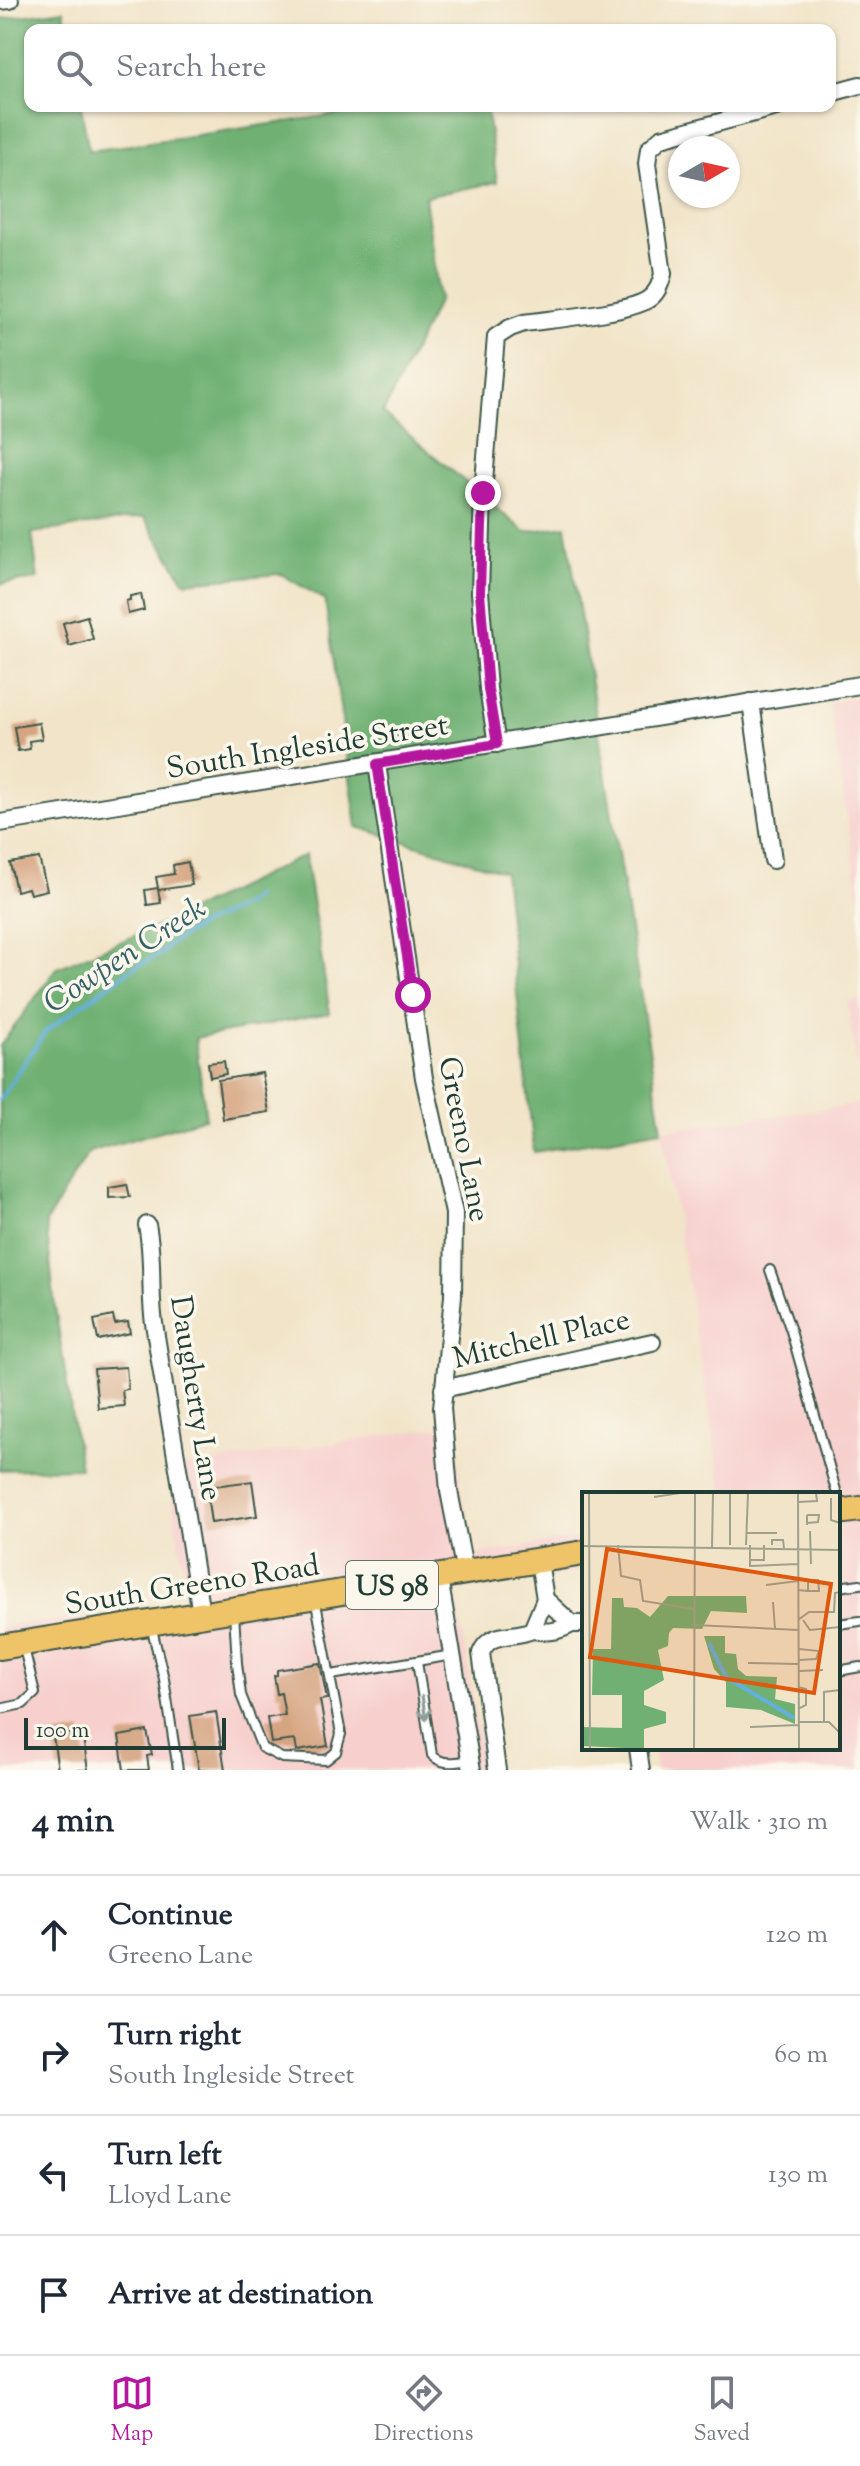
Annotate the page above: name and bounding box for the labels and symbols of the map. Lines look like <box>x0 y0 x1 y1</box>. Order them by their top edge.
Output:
north arrow <box>668 136 740 208</box>
route end <box>465 475 501 511</box>
street label: South Ingleside Street <box>164 705 451 792</box>
water label: Cowpen Creek <box>35 887 216 1026</box>
route start <box>395 977 431 1013</box>
street label: Greeno Lane <box>425 1053 500 1226</box>
street label: Daugherty Lane <box>157 1293 232 1504</box>
street label: Mitchell Place <box>449 1299 634 1382</box>
inset map <box>582 1492 840 1750</box>
street label: South Greeno Road <box>62 1545 323 1628</box>
road number: US 98 <box>346 1561 438 1609</box>
one-way arrow <box>418 1695 433 1721</box>
scale bar <box>24 1714 226 1750</box>

